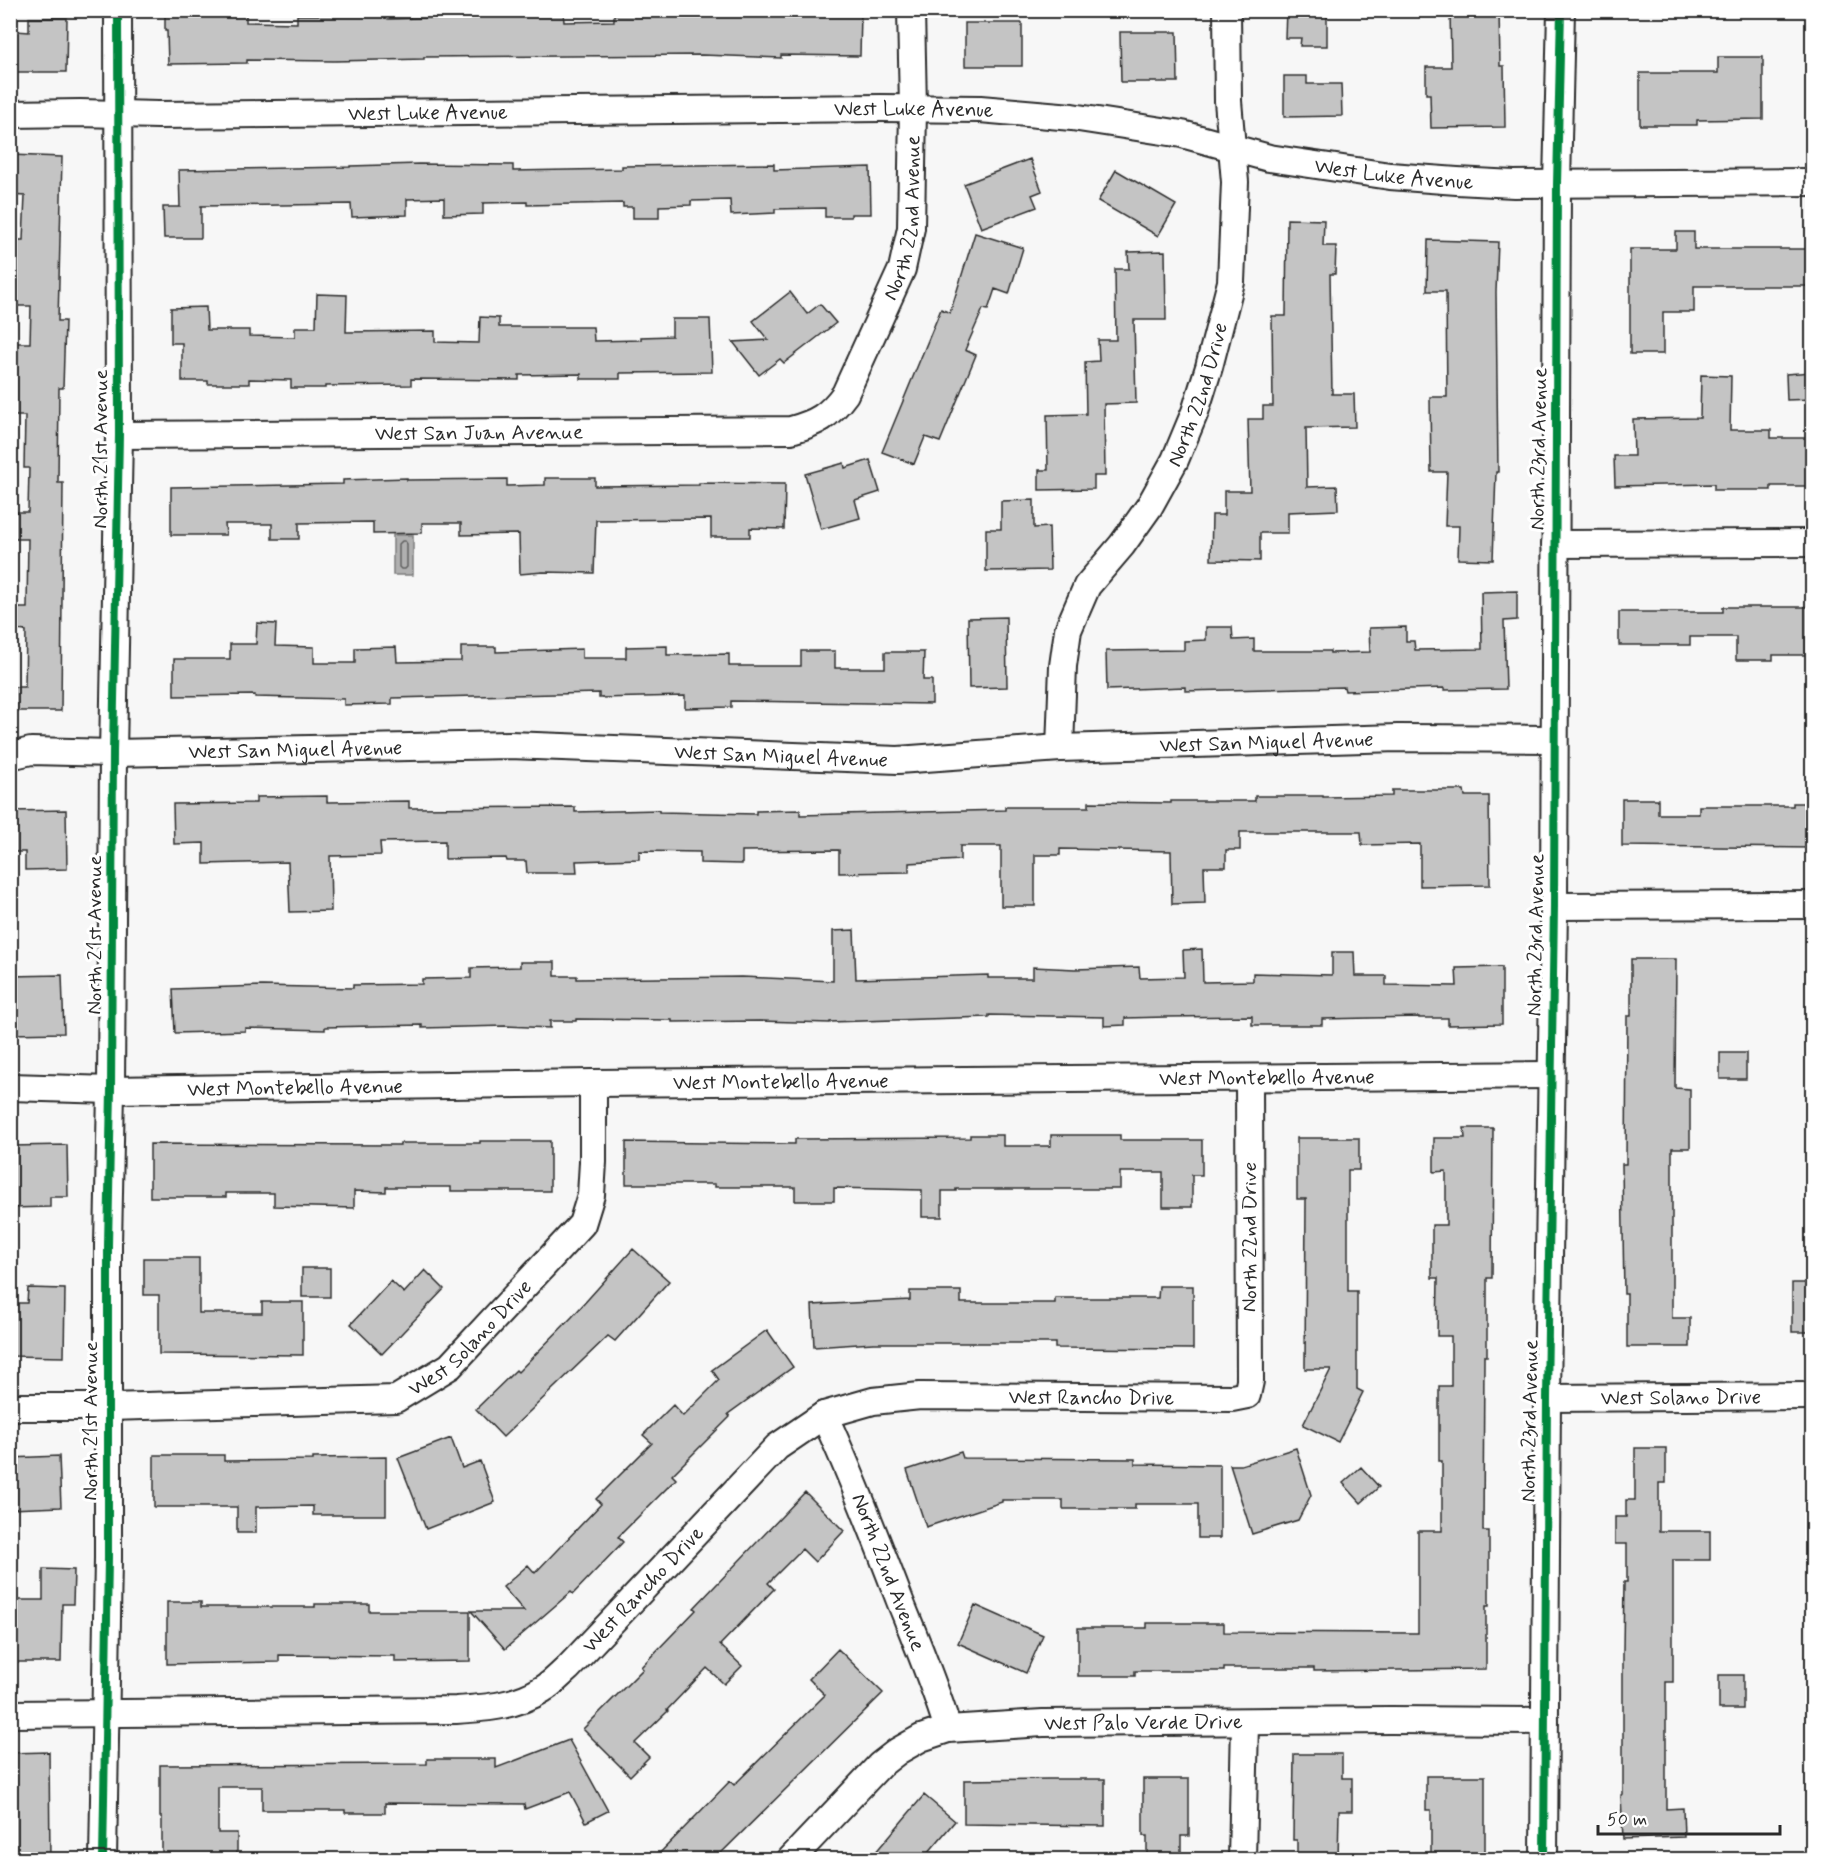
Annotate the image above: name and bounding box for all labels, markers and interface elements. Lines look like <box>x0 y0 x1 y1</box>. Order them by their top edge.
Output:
street label: West Luke Avenue <box>834 95 995 125</box>
street label: West Luke Avenue <box>348 99 508 128</box>
street label: North 22nd Avenue <box>877 135 928 305</box>
street label: West Luke Avenue <box>1312 152 1474 197</box>
street label: North 22nd Drive <box>1161 320 1235 471</box>
street label: North 23rd Avenue <box>1524 367 1554 531</box>
street label: North 21st Avenue <box>87 369 115 529</box>
street label: West San Juan Avenue <box>375 419 583 448</box>
street label: West San Miguel Avenue <box>1159 726 1374 760</box>
street label: West San Miguel Avenue <box>188 734 403 766</box>
street label: West San Miguel Avenue <box>674 738 889 775</box>
street label: North 23rd Avenue <box>1521 853 1551 1017</box>
street label: North 21st Avenue <box>81 855 109 1015</box>
street label: West Montebello Avenue <box>1159 1063 1375 1093</box>
street label: West Montebello Avenue <box>673 1068 889 1097</box>
street label: West Montebello Avenue <box>187 1073 403 1104</box>
street label: North 22nd Drive <box>1236 1162 1264 1312</box>
street label: West Solano Drive <box>403 1274 539 1403</box>
street label: North 23rd Avenue <box>1515 1339 1545 1503</box>
street label: North 21st Avenue <box>77 1341 105 1501</box>
street label: West Solano Drive <box>1601 1383 1761 1413</box>
street label: West Rancho Drive <box>1009 1384 1175 1413</box>
street label: North 22nd Avenue <box>844 1489 932 1655</box>
street label: West Rancho Drive <box>576 1520 711 1659</box>
street label: West Palo Verde Drive <box>1044 1708 1243 1738</box>
scale bar <box>1598 1798 1780 1836</box>
text: 50 m <box>1607 1808 1647 1832</box>

